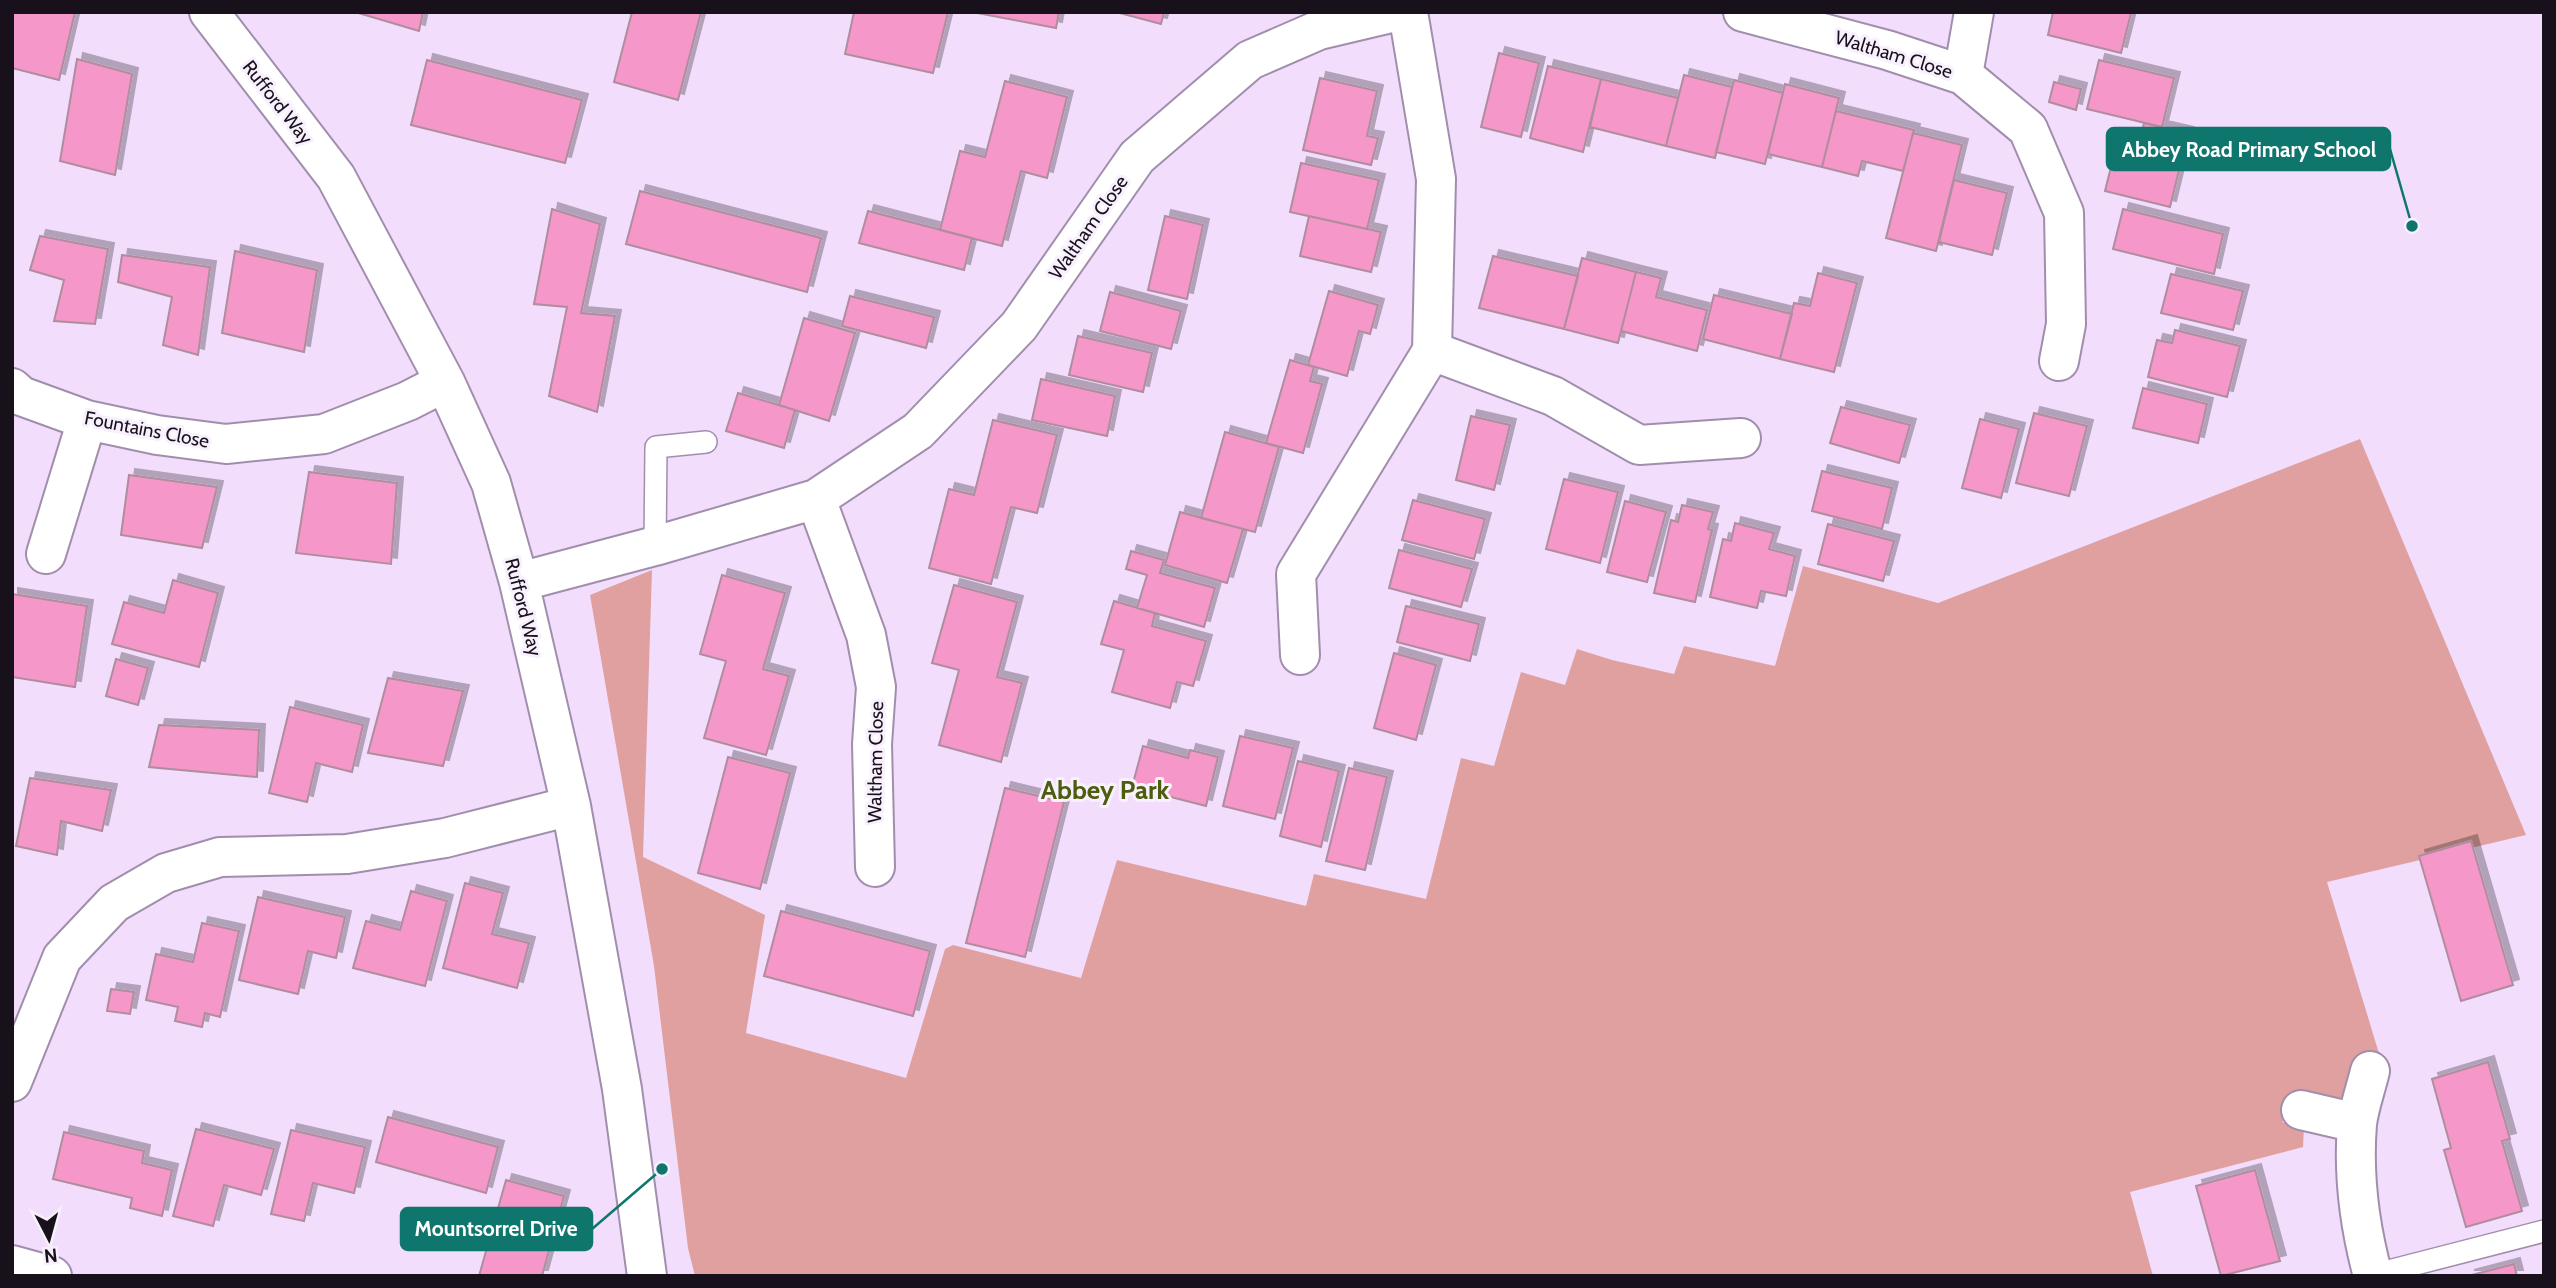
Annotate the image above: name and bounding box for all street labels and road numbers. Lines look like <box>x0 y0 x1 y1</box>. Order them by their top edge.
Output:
street label: Waltham Close <box>1832 26 1956 83</box>
street label: Rufford Way <box>238 56 318 149</box>
street label: Waltham Close <box>1044 171 1133 284</box>
street label: Fountains Close <box>83 406 211 453</box>
street label: Rufford Way <box>500 556 547 659</box>
street label: Waltham Close <box>863 701 888 823</box>

